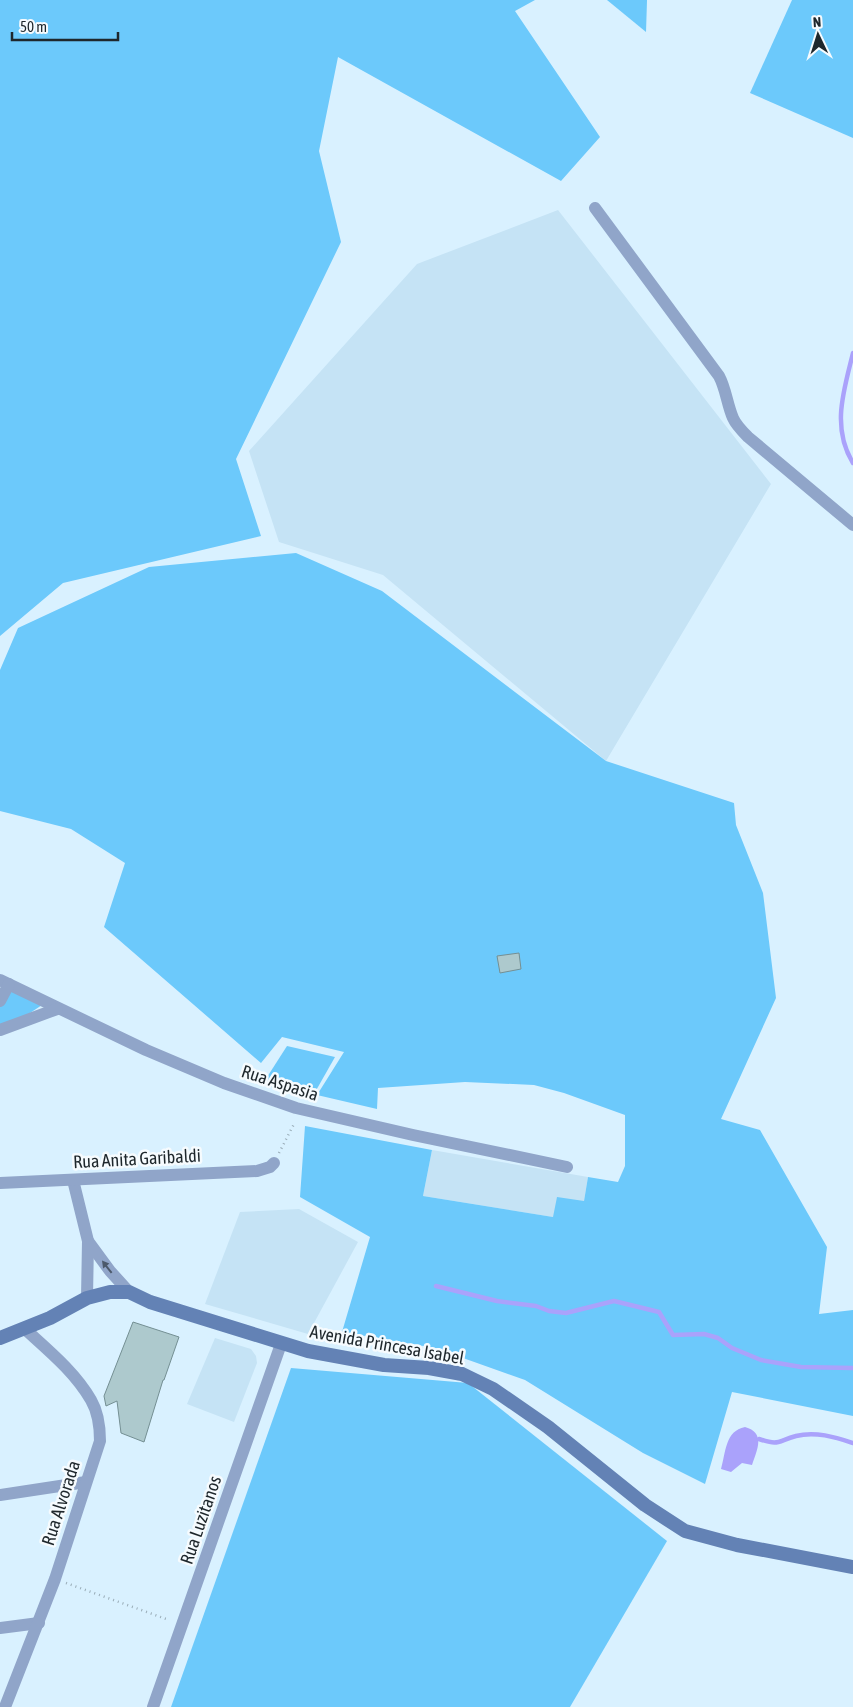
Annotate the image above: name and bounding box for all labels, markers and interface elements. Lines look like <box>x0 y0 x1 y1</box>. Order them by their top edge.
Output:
scale bar <box>12 10 119 42</box>
north arrow <box>793 10 843 60</box>
text: N <box>812 14 822 30</box>
text: 50 m <box>20 18 47 35</box>
street label: Rua Aspasia <box>239 1060 321 1105</box>
street label: Rua Anita Garibaldi <box>73 1145 201 1172</box>
one-way arrow <box>102 1261 113 1274</box>
street label: Avenida Princesa Isabel <box>308 1321 466 1368</box>
street label: Rua Alvorada <box>37 1458 84 1548</box>
street label: Rua Luzitanos <box>176 1473 225 1567</box>

